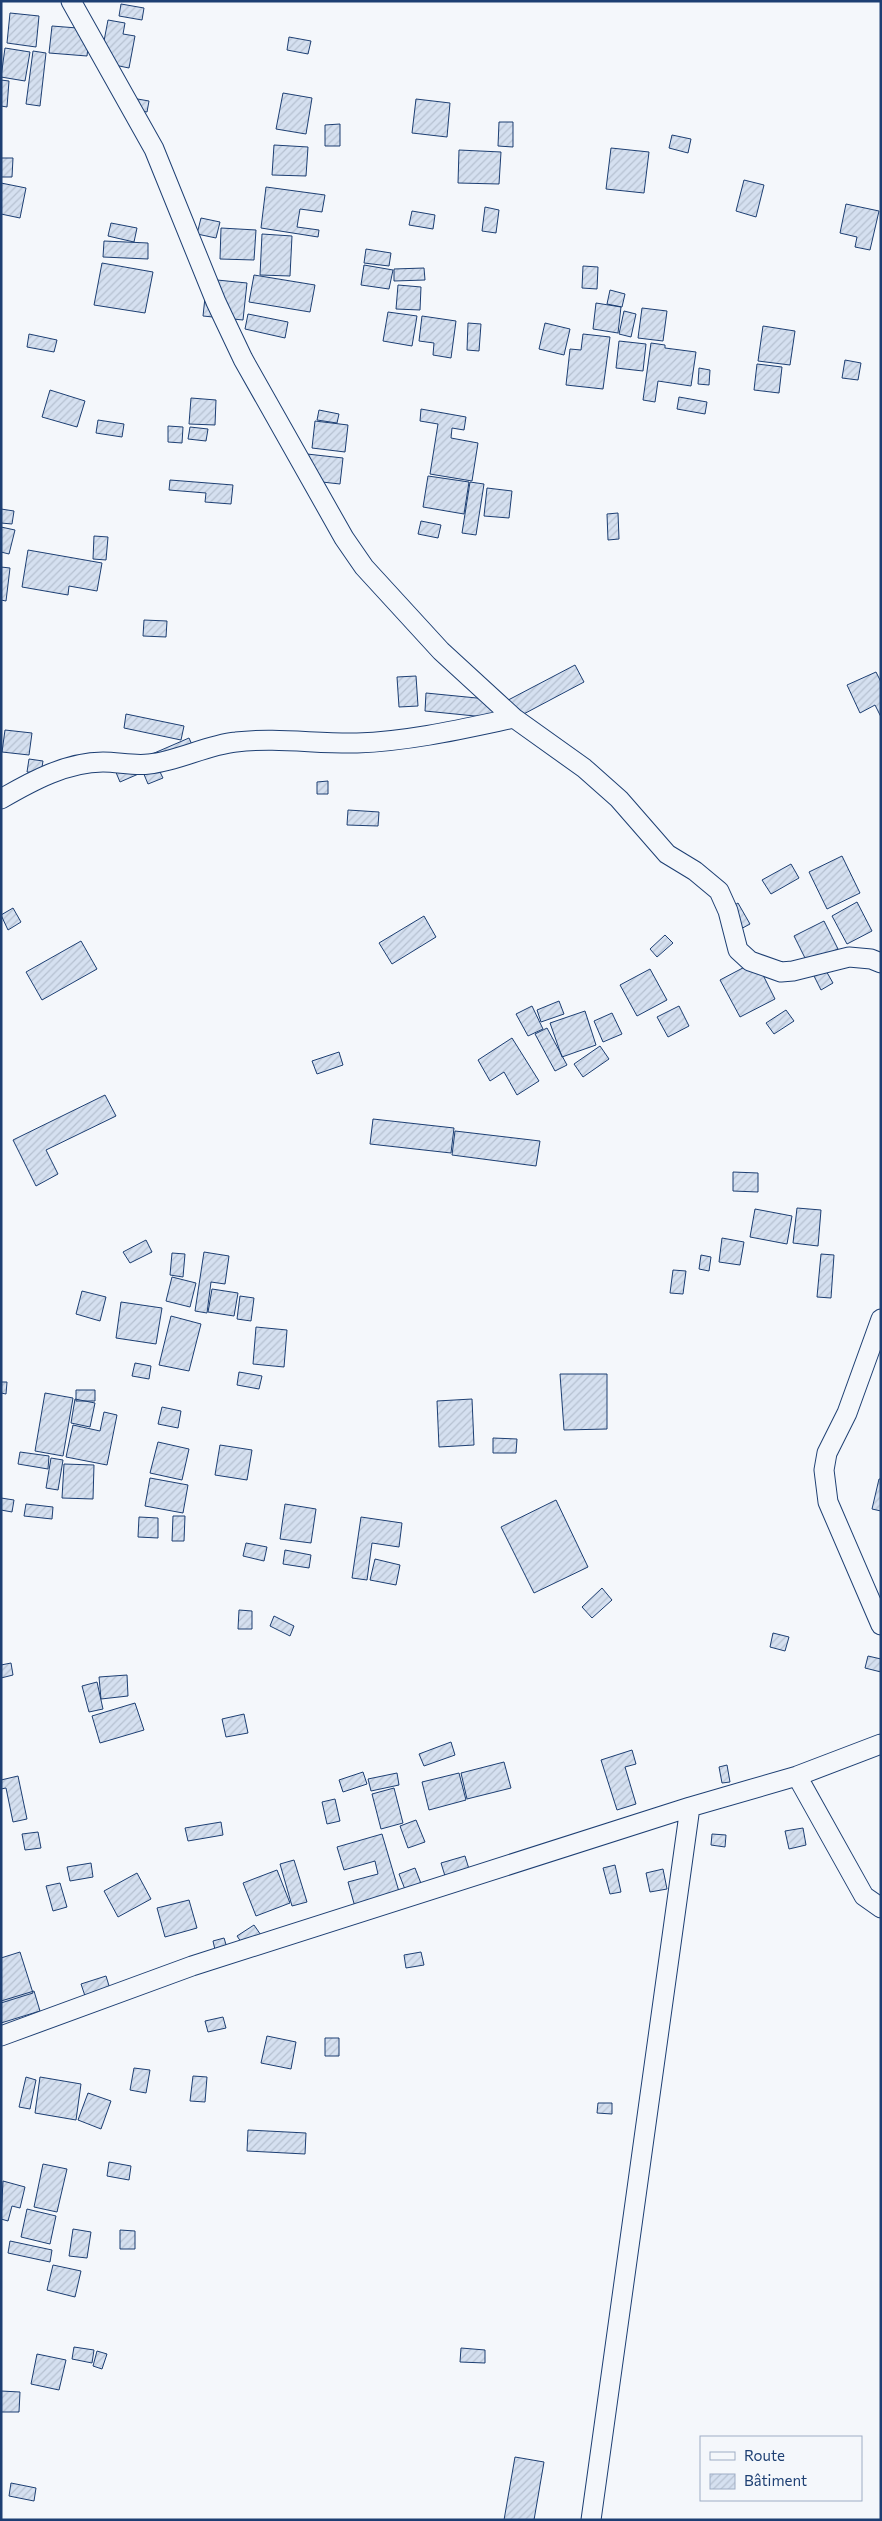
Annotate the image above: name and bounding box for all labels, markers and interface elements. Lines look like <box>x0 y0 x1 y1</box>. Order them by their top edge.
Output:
legend <box>700 2436 862 2501</box>
text: Route <box>744 2446 785 2464</box>
text: Bâtiment <box>744 2471 807 2489</box>

